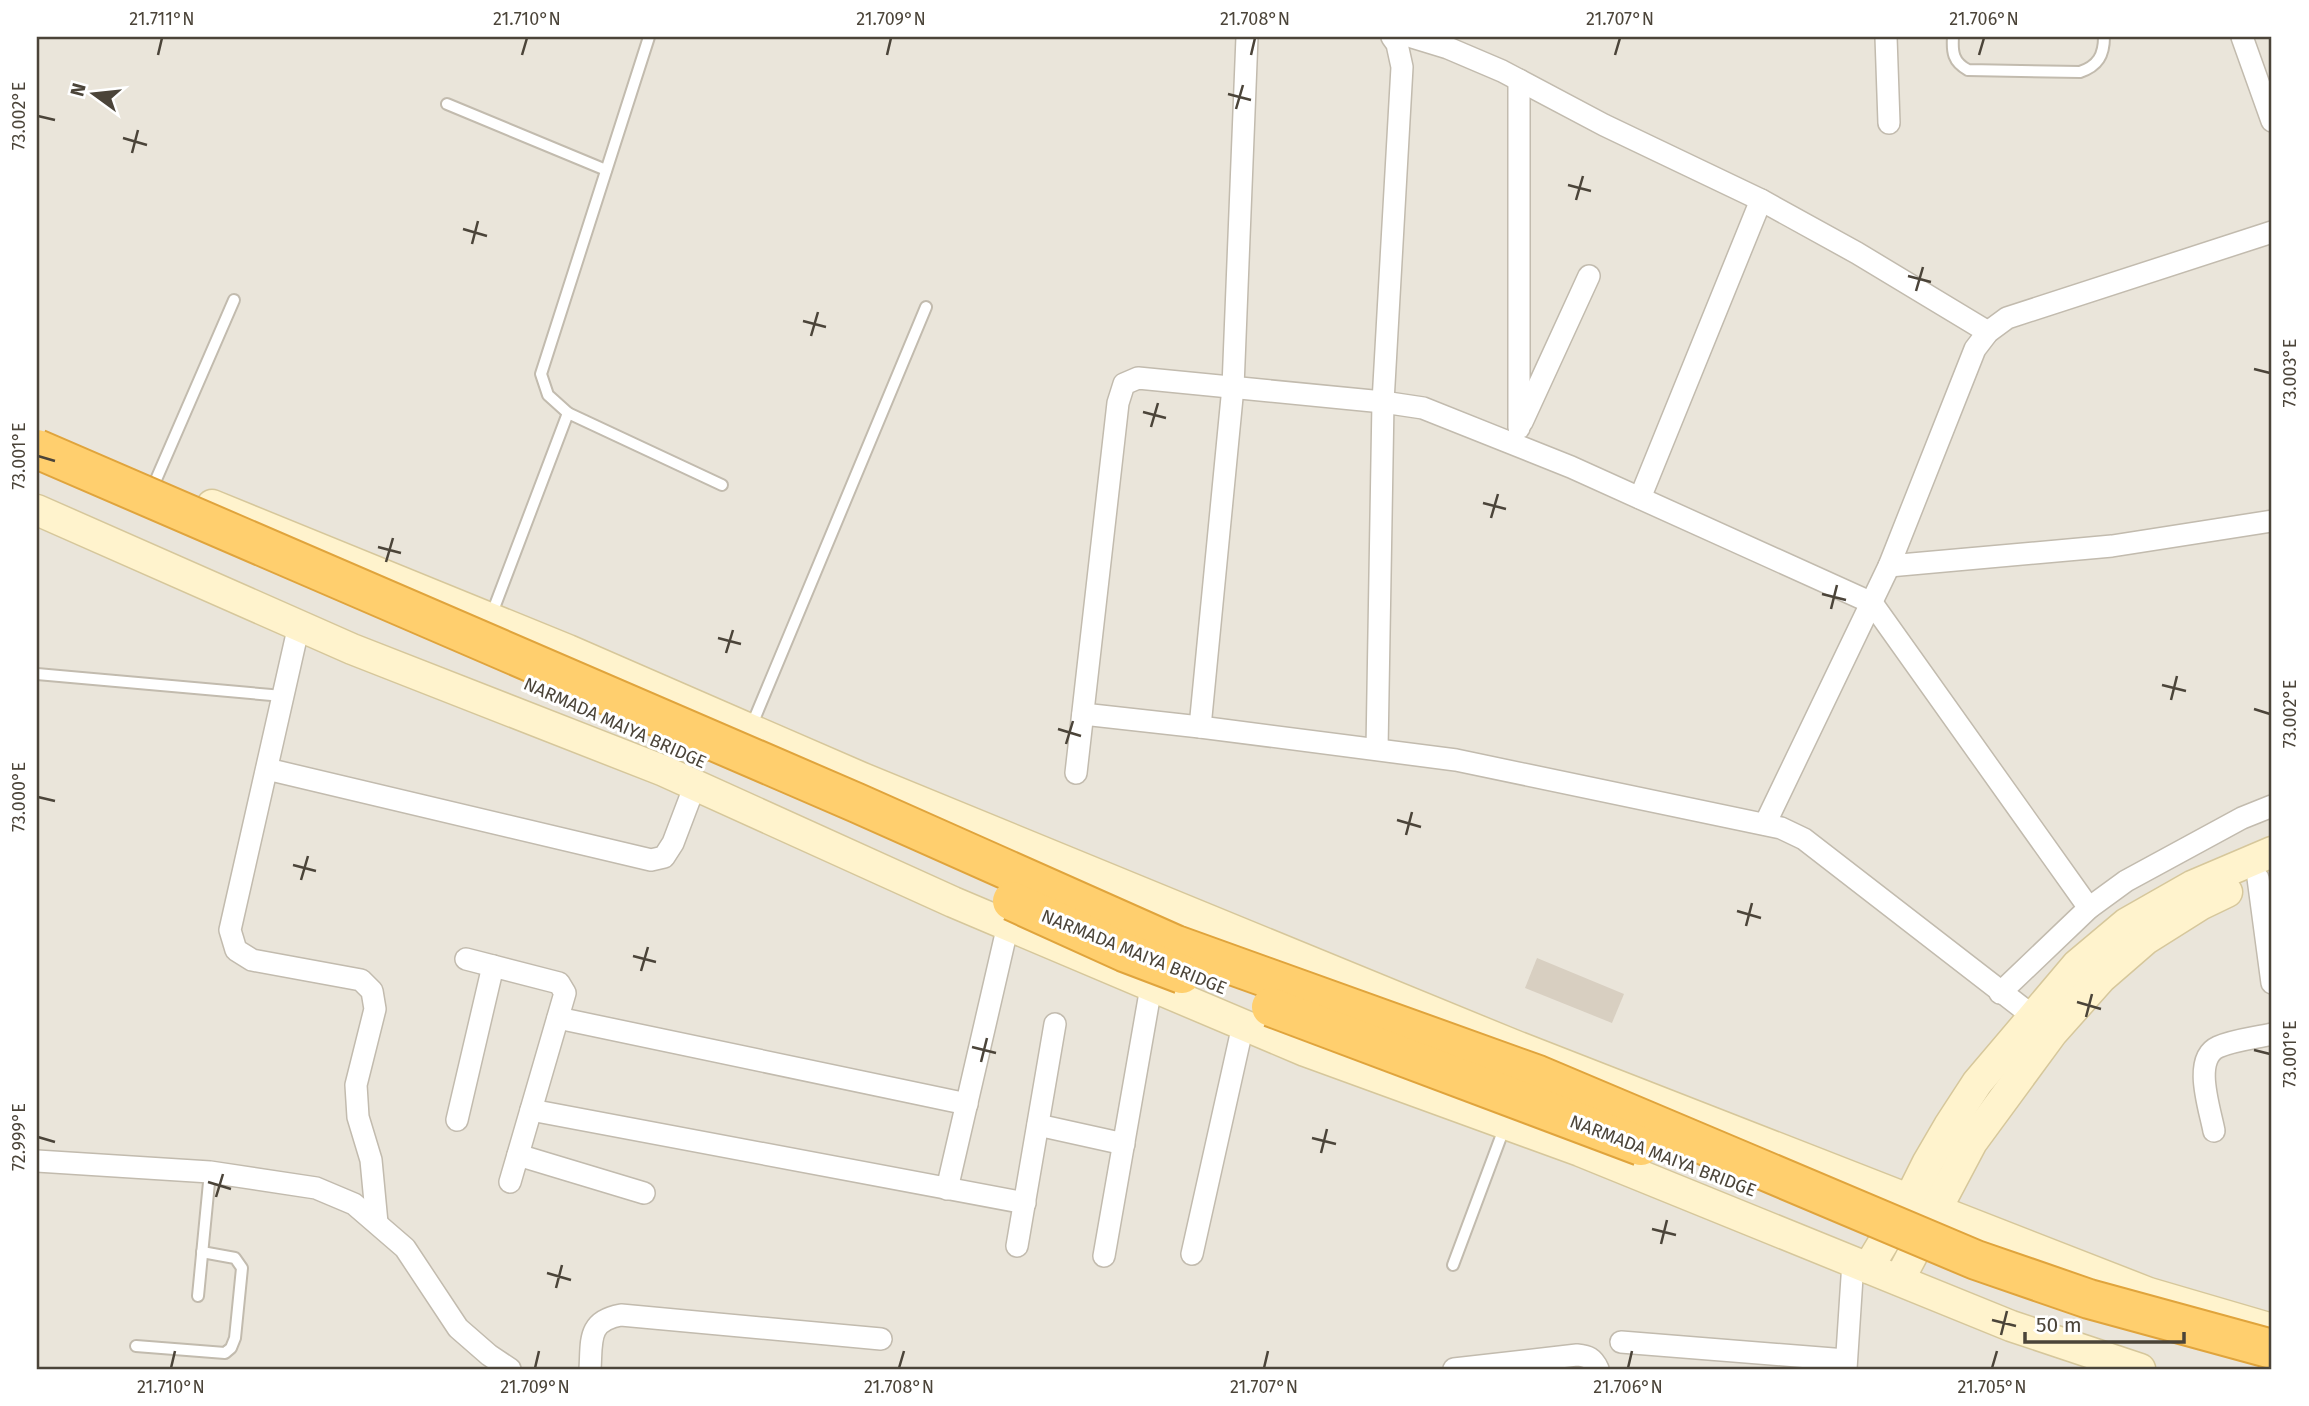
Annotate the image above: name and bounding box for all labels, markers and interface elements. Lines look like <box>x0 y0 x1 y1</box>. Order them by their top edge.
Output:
text: 21.711°N <box>129 8 195 30</box>
text: 21.710°N <box>493 8 561 30</box>
text: 21.709°N <box>856 8 926 30</box>
text: 21.708°N <box>1220 8 1290 30</box>
text: 21.707°N <box>1586 8 1654 30</box>
text: 21.706°N <box>1949 8 2019 30</box>
north arrow <box>60 60 130 130</box>
text: N <box>65 81 91 99</box>
text: 73.002°E <box>8 82 30 150</box>
text: 73.003°E <box>2279 339 2301 407</box>
text: 73.001°E <box>8 422 30 490</box>
street label: NARMADA MAIYA BRIDGE <box>520 673 710 773</box>
text: 73.002°E <box>2279 680 2301 748</box>
text: 73.000°E <box>8 762 30 832</box>
street label: NARMADA MAIYA BRIDGE <box>1038 905 1230 999</box>
text: 73.001°E <box>2279 1020 2301 1088</box>
text: 72.999°E <box>8 1103 30 1171</box>
street label: NARMADA MAIYA BRIDGE <box>1567 1110 1759 1202</box>
scale bar <box>2025 1301 2185 1345</box>
text: 50 m <box>2036 1312 2082 1338</box>
text: 21.710°N <box>137 1376 205 1398</box>
text: 21.709°N <box>500 1376 570 1398</box>
text: 21.708°N <box>864 1376 934 1398</box>
text: 21.707°N <box>1230 1376 1298 1398</box>
text: 21.706°N <box>1593 1376 1663 1398</box>
text: 21.705°N <box>1958 1376 2026 1398</box>

